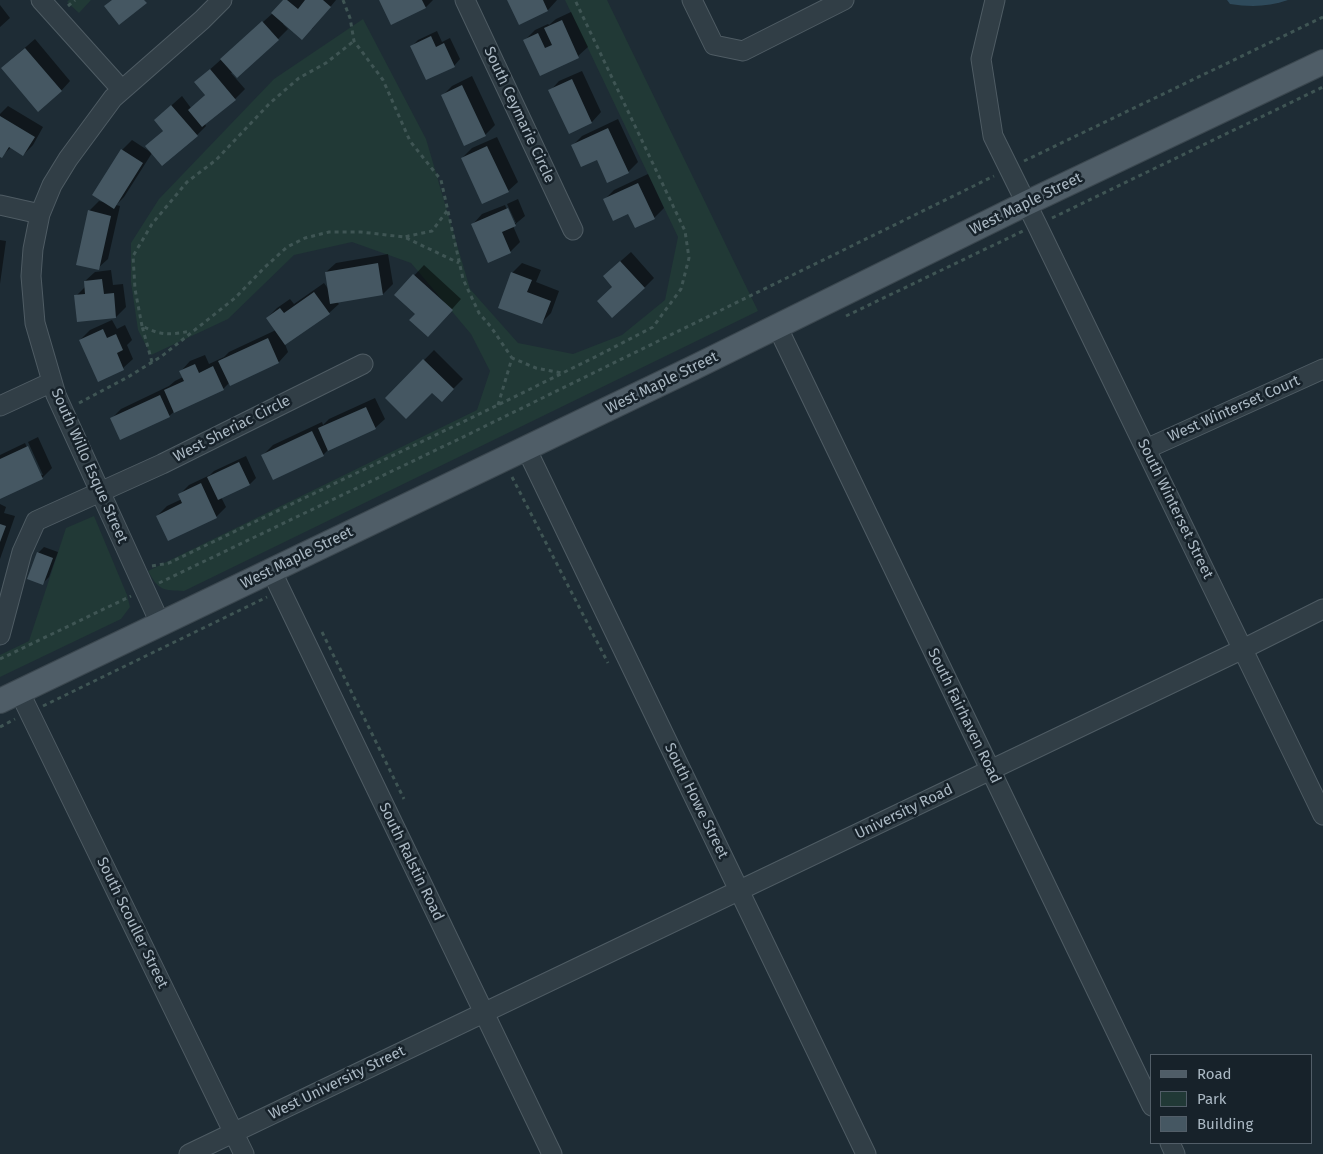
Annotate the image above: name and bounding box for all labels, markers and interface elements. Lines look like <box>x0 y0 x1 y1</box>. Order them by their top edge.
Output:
street label: South Ceymarie Circle <box>480 44 558 186</box>
street label: West Maple Street <box>967 169 1085 239</box>
street label: West Maple Street <box>603 348 721 418</box>
street label: West Winterset Court <box>1165 372 1303 446</box>
street label: South Willo Esque Street <box>47 386 131 546</box>
street label: West Sheriac Circle <box>170 392 294 466</box>
street label: South Winterset Street <box>1133 436 1217 582</box>
street label: West Maple Street <box>238 523 356 593</box>
street label: South Fairhaven Road <box>923 646 1005 786</box>
street label: South Howe Street <box>660 740 732 862</box>
street label: University Road <box>852 781 956 843</box>
street label: South Ralstin Road <box>375 800 447 924</box>
street label: South Scouller Street <box>92 854 172 992</box>
street label: West University Street <box>266 1042 408 1124</box>
legend <box>1150 1054 1313 1144</box>
text: Road <box>1197 1065 1232 1083</box>
text: Park <box>1197 1090 1227 1108</box>
text: Building <box>1197 1115 1253 1133</box>

